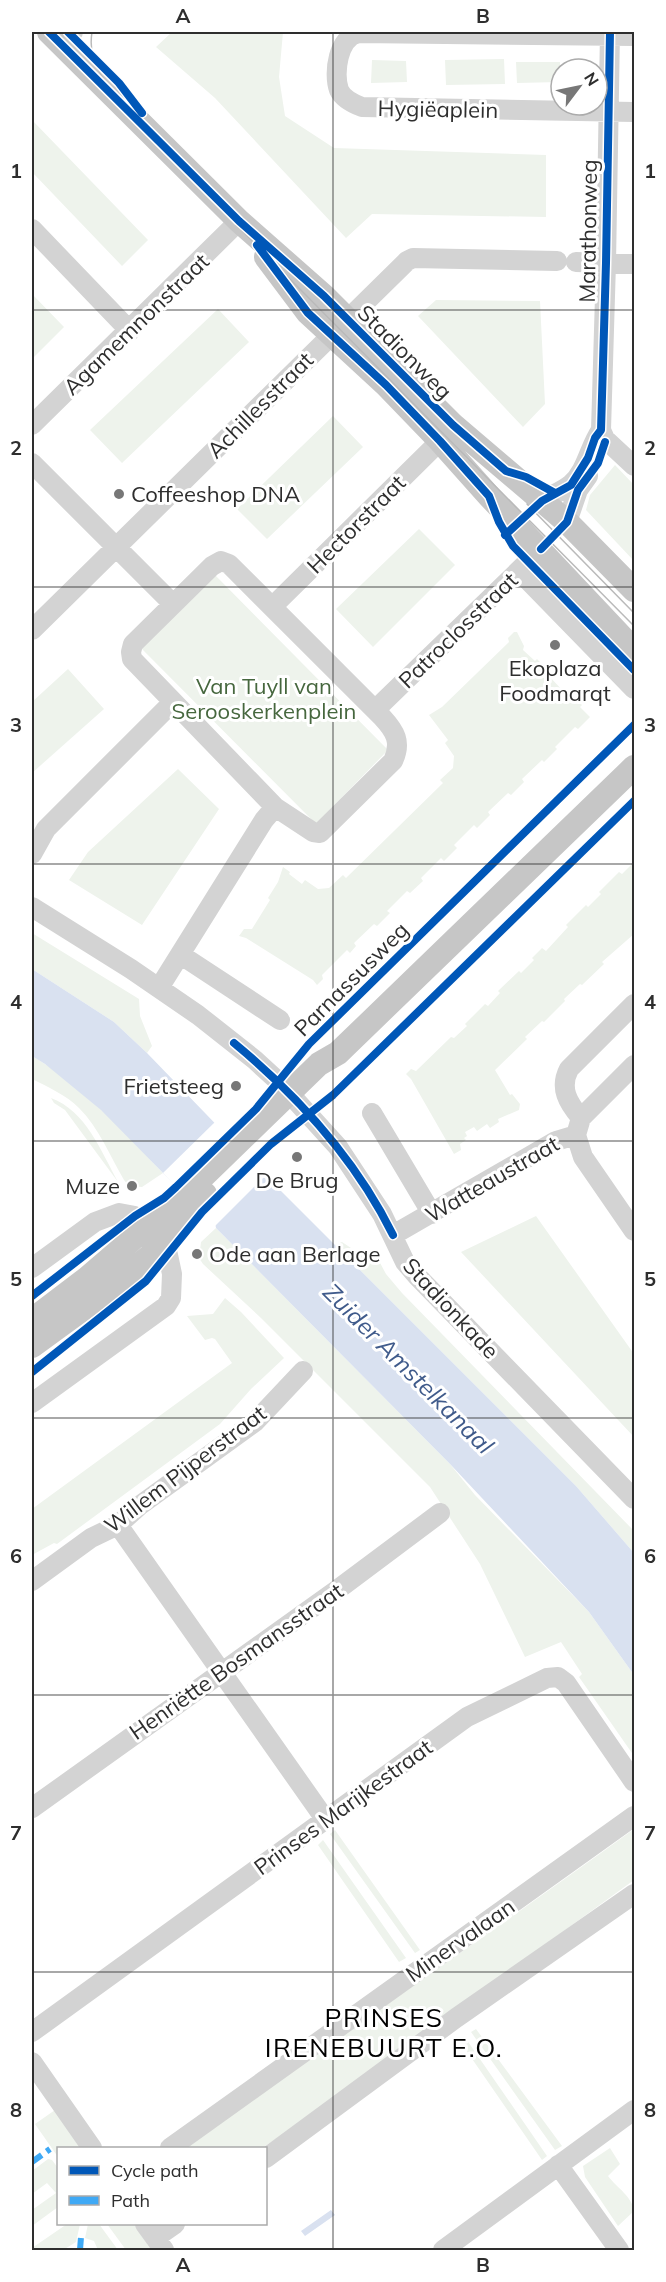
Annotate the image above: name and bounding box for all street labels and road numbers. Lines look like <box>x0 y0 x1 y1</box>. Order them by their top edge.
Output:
street label: Hygiëaplein <box>377 94 499 124</box>
street label: Marathonweg <box>573 159 603 303</box>
street label: Agamemnonstraat <box>57 247 215 401</box>
street label: Stadionweg <box>352 299 458 405</box>
street label: Achillesstraat <box>201 346 319 464</box>
street label: Hectorstraat <box>301 469 411 579</box>
street label: Patroclosstraat <box>392 566 524 694</box>
street label: Parnassusweg <box>288 916 414 1042</box>
street label: Watteaustraat <box>420 1129 564 1229</box>
street label: Stadionkade <box>397 1252 505 1364</box>
street label: Willem Pijperstraat <box>99 1399 272 1539</box>
street label: Henriëtte Bosmansstraat <box>124 1576 349 1746</box>
street label: Prinses Marijkestraat <box>248 1733 438 1881</box>
street label: Minervalaan <box>400 1892 520 1988</box>

